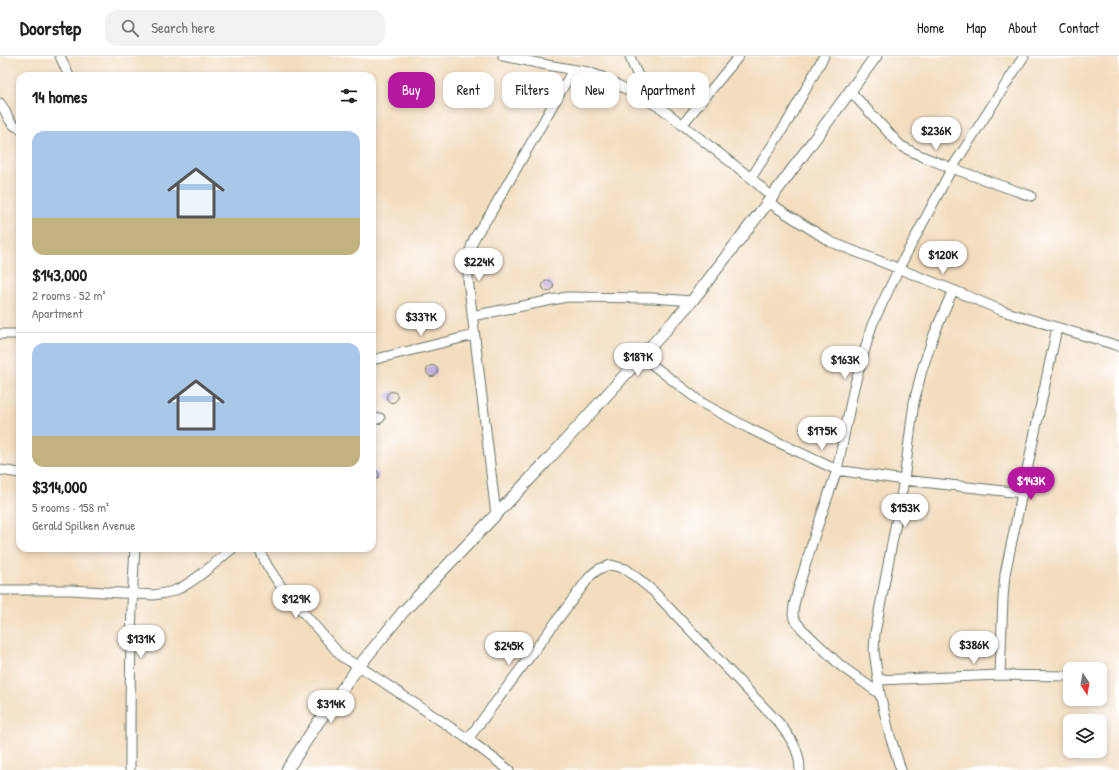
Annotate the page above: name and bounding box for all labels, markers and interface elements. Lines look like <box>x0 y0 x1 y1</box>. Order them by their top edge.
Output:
search box <box>105 10 385 46</box>
text: Doorstep <box>20 15 81 41</box>
icon: search <box>119 17 141 39</box>
text: Search here <box>151 17 215 38</box>
text: Home <box>917 18 944 37</box>
text: Map <box>966 18 986 37</box>
text: About <box>1008 18 1037 37</box>
text: Contact <box>1059 18 1099 37</box>
chip: Buy <box>388 72 435 108</box>
chip: Rent <box>443 72 494 108</box>
chip: Filters <box>502 72 563 108</box>
chip: New <box>571 72 619 108</box>
chip: Apartment <box>627 72 709 108</box>
text: 14 homes <box>32 85 87 108</box>
icon: filters <box>338 85 360 107</box>
pin: $236K <box>908 117 964 151</box>
text: $236K <box>921 121 951 139</box>
icon: home <box>160 157 232 229</box>
pin: $120K <box>915 241 971 275</box>
text: $120K <box>928 245 958 263</box>
pin: $224K <box>451 248 507 282</box>
text: $224K <box>464 252 494 270</box>
text: $143,000 <box>32 263 87 286</box>
text: 2 rooms · 52 m² <box>32 286 105 304</box>
pin: $337K <box>393 303 449 337</box>
text: Apartment <box>32 304 83 322</box>
text: $337K <box>405 307 437 325</box>
pin: $187K <box>610 343 666 377</box>
pin: $163K <box>817 346 873 380</box>
text: $187K <box>623 347 653 365</box>
text: $163K <box>830 350 860 368</box>
icon: home <box>160 369 232 441</box>
pin: $175K <box>794 417 850 451</box>
text: $175K <box>807 421 837 439</box>
pin: $143K <box>1003 467 1059 501</box>
text: $143K <box>1017 471 1045 489</box>
text: $314,000 <box>32 475 87 498</box>
pin: $153K <box>877 494 933 528</box>
text: 5 rooms · 158 m² <box>32 498 109 516</box>
text: $153K <box>890 498 920 516</box>
text: Gerald Spilken Avenue <box>32 516 135 534</box>
pin: $129K <box>268 585 324 619</box>
text: $129K <box>282 589 310 607</box>
pin: $131K <box>113 625 169 659</box>
text: $131K <box>127 629 155 647</box>
pin: $386K <box>946 631 1002 665</box>
pin: $245K <box>481 632 537 666</box>
text: $386K <box>959 635 989 653</box>
text: $245K <box>494 636 524 654</box>
north arrow <box>1063 662 1107 706</box>
map controls <box>1063 662 1107 758</box>
pin: $314K <box>303 690 359 724</box>
text: $314K <box>317 694 345 712</box>
button: layers <box>1063 714 1107 758</box>

